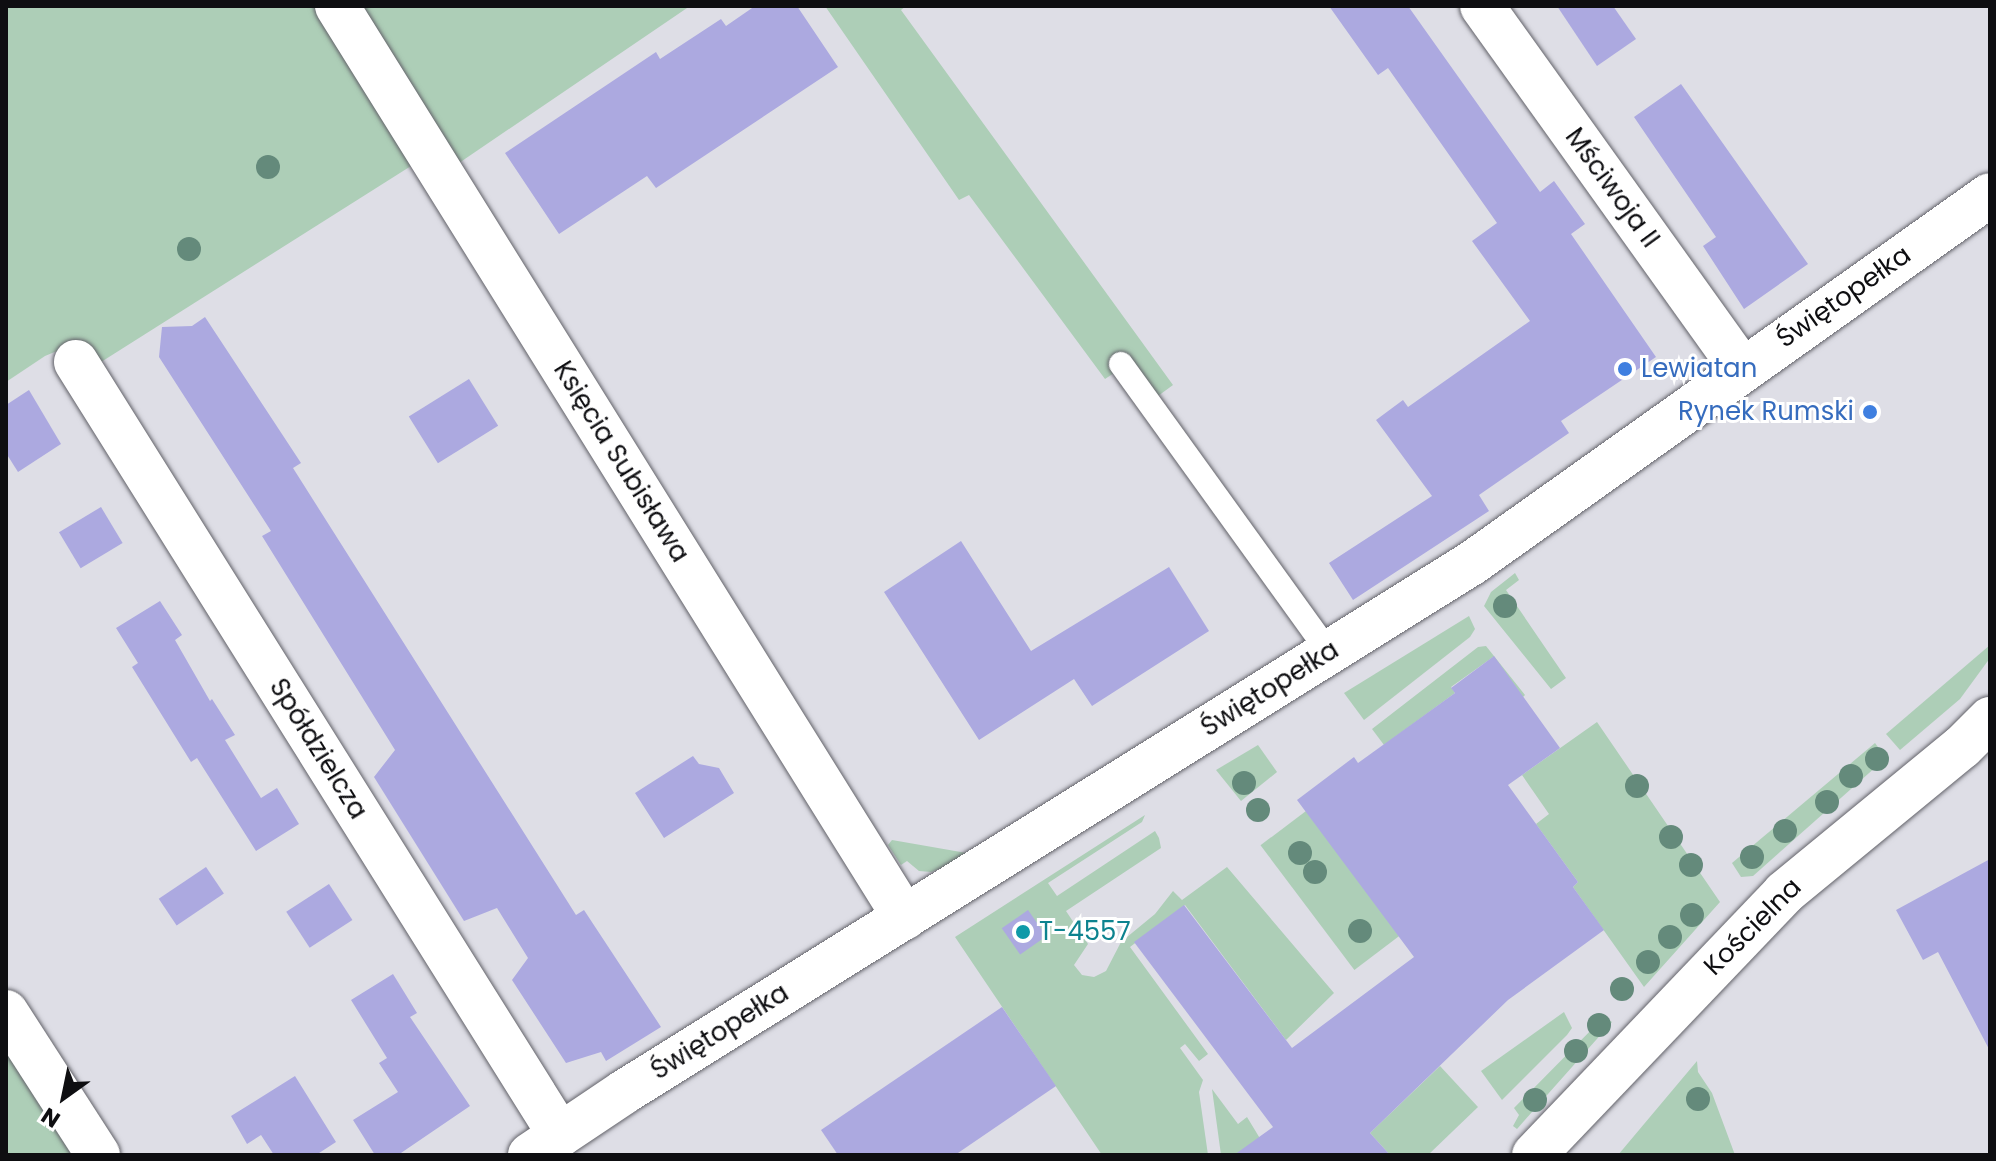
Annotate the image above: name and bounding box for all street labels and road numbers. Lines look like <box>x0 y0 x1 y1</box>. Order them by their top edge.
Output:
street label: Mściwoja II <box>1558 122 1666 254</box>
street label: Świętopełka <box>1771 239 1917 355</box>
street label: Księcia Subisława <box>547 356 695 568</box>
street label: Świętopełka <box>1195 634 1345 744</box>
street label: Spółdzielcza <box>263 673 373 825</box>
street label: Kościelna <box>1698 872 1808 982</box>
street label: Świętopełka <box>645 977 795 1087</box>

